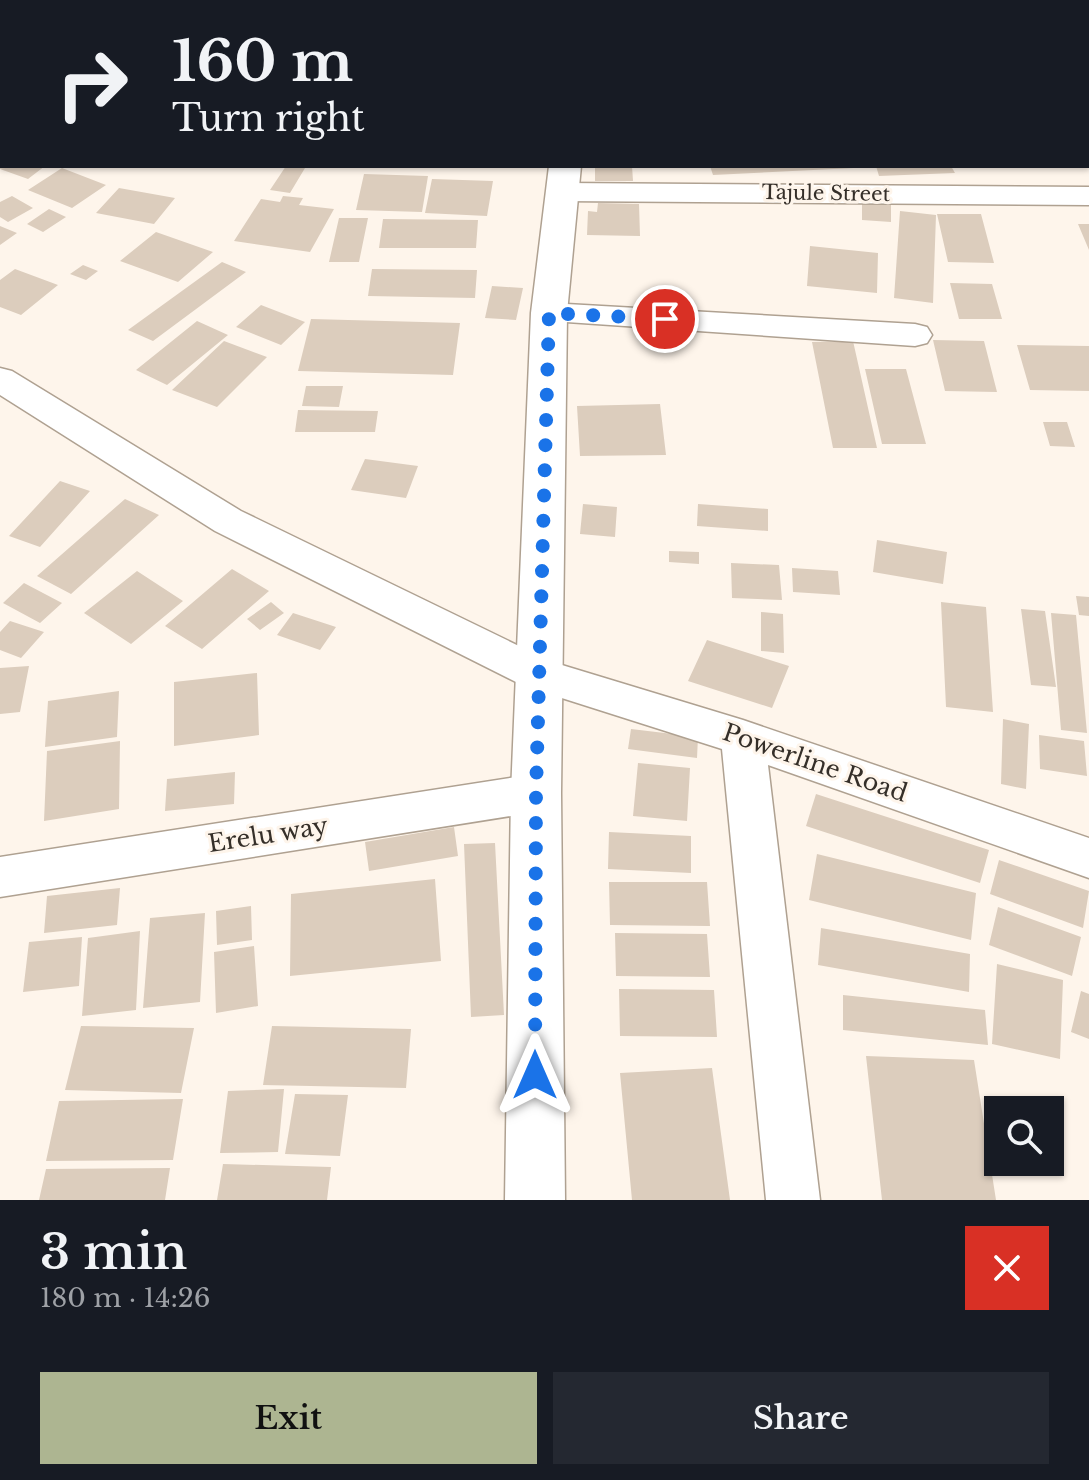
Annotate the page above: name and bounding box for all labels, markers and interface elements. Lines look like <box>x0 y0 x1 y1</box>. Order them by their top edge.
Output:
text: 160 m <box>172 27 353 96</box>
icon: right <box>40 32 144 136</box>
text: Turn right <box>172 96 365 141</box>
street label: Tajule Street <box>762 180 891 206</box>
pin <box>631 285 699 353</box>
icon: arrive <box>643 297 687 341</box>
street label: Powerline Road <box>719 717 911 808</box>
street label: Erelu way <box>206 811 330 858</box>
position arrow <box>493 1033 577 1117</box>
map controls <box>984 1096 1064 1176</box>
button: search <box>984 1096 1064 1176</box>
text: 3 min <box>40 1222 187 1282</box>
button: close <box>965 1226 1049 1310</box>
text: 180 m · 14:26 <box>40 1282 211 1314</box>
button: Exit <box>40 1372 537 1464</box>
button: Share <box>553 1372 1049 1464</box>

